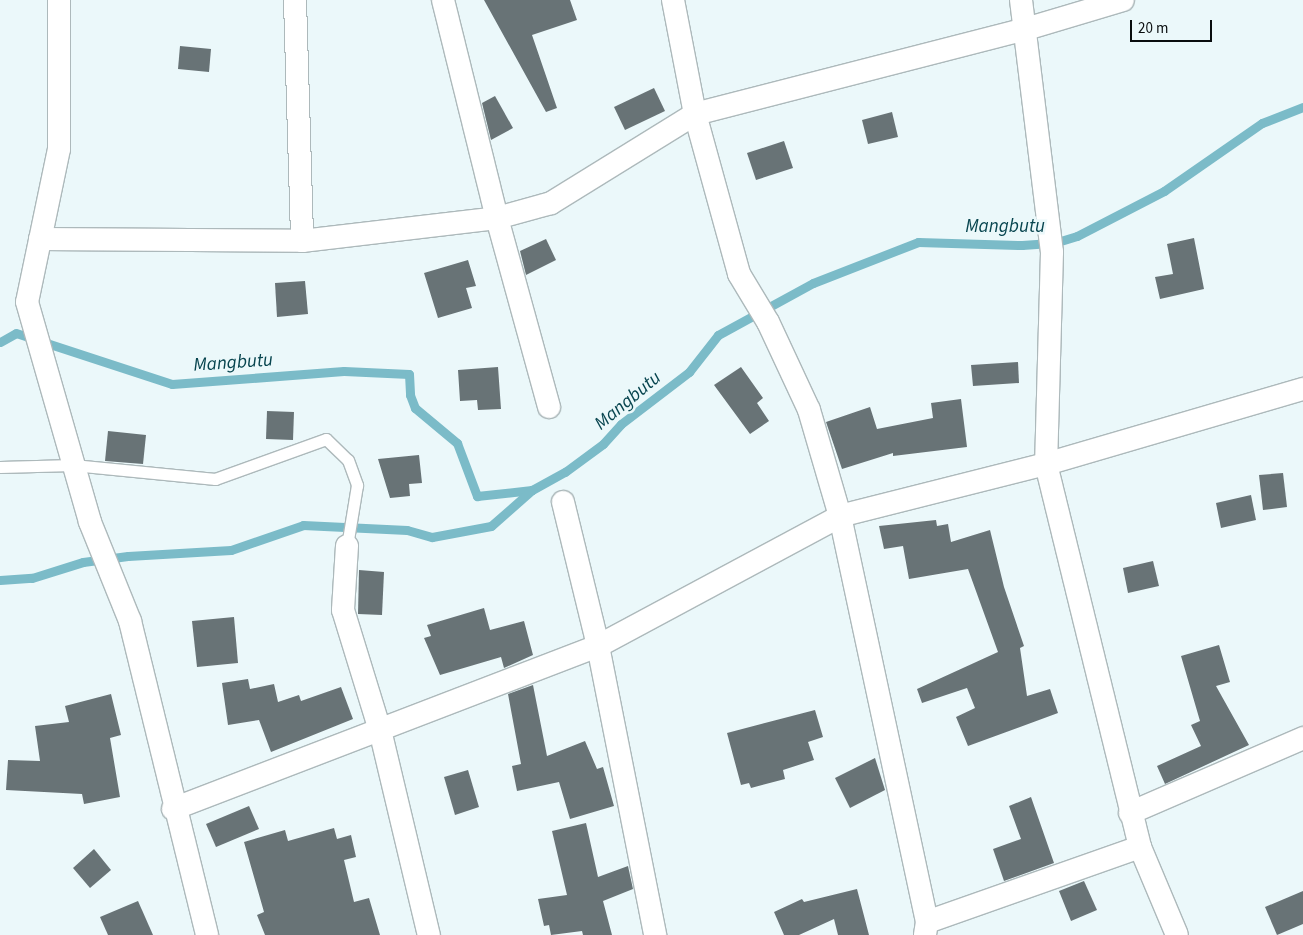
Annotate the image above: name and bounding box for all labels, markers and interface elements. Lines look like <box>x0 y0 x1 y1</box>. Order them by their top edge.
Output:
scale bar <box>1133 10 1216 42</box>
text: 20 m <box>1138 18 1168 39</box>
water label: Mangbutu <box>965 216 1045 238</box>
water label: Mangbutu <box>192 349 274 377</box>
water label: Mangbutu <box>590 367 666 435</box>

